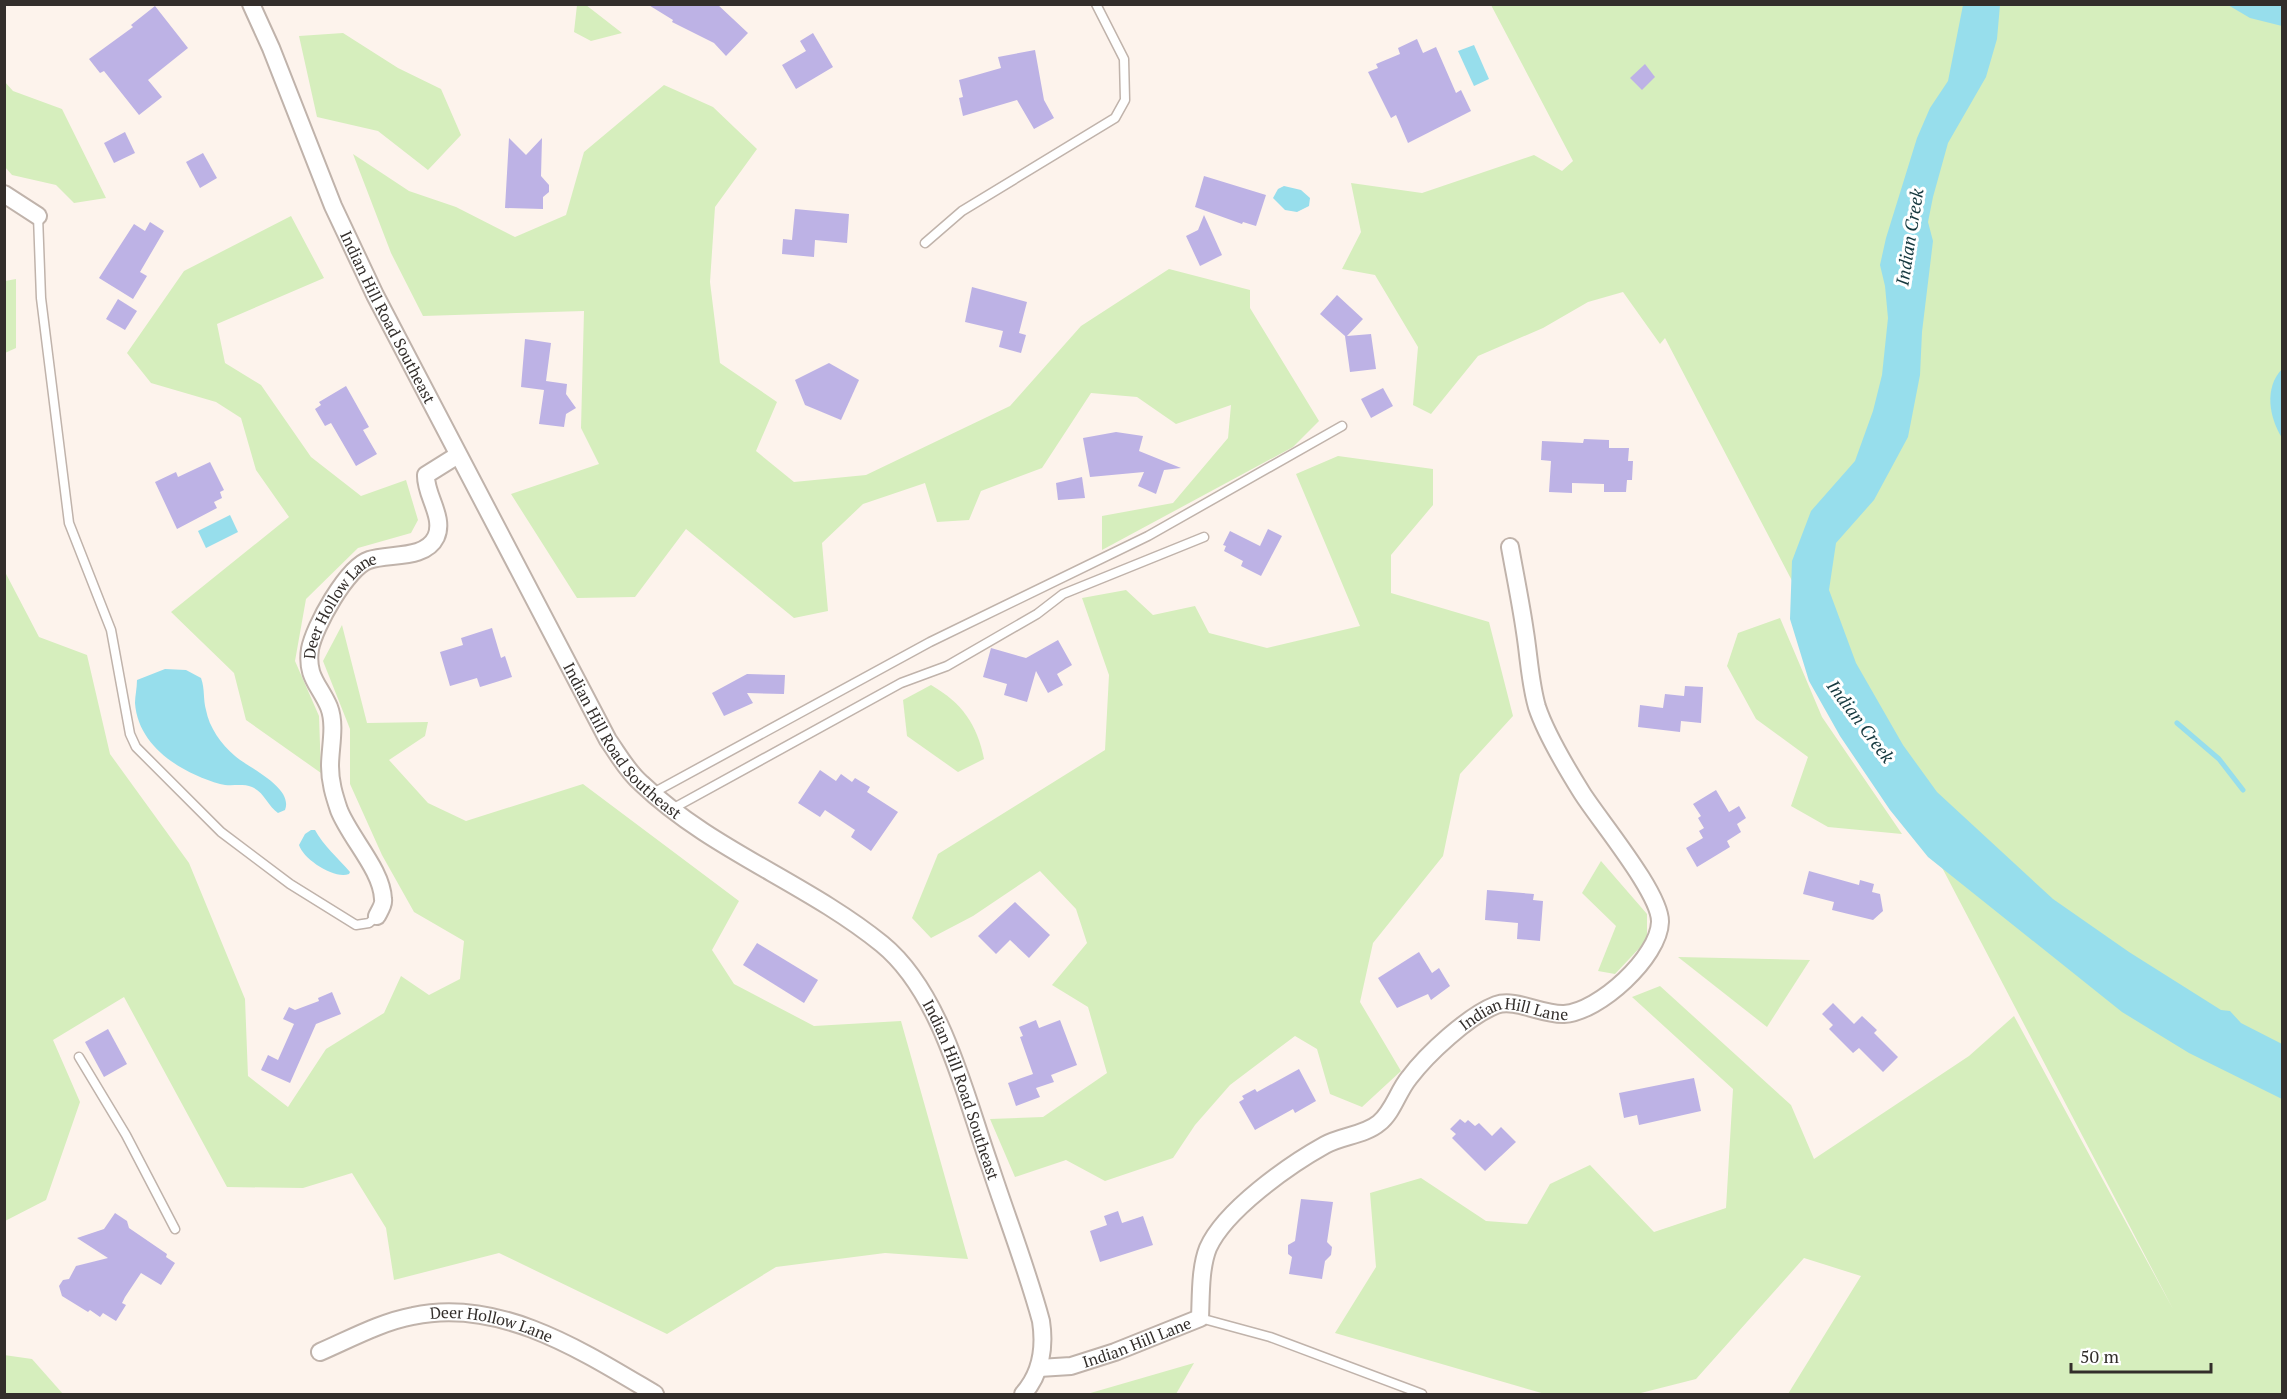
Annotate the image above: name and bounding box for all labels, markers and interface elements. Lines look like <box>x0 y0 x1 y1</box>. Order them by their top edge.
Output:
water label: Indian Creek <box>1889 186 1929 288</box>
street label: Indian Hill Road Southeast <box>335 227 441 407</box>
street label: Deer Hollow Lane <box>298 547 379 660</box>
street label: Indian Hill Road Southeast <box>558 658 686 824</box>
water label: Indian Creek <box>1821 674 1900 768</box>
street label: Indian Hill Lane <box>1454 992 1569 1035</box>
street label: Indian Hill Road Southeast <box>918 995 1005 1183</box>
street label: Deer Hollow Lane <box>429 1301 557 1347</box>
street label: Indian Hill Lane <box>1080 1312 1194 1373</box>
scale bar <box>2071 1336 2210 1374</box>
text: 50 m <box>2080 1344 2120 1368</box>

